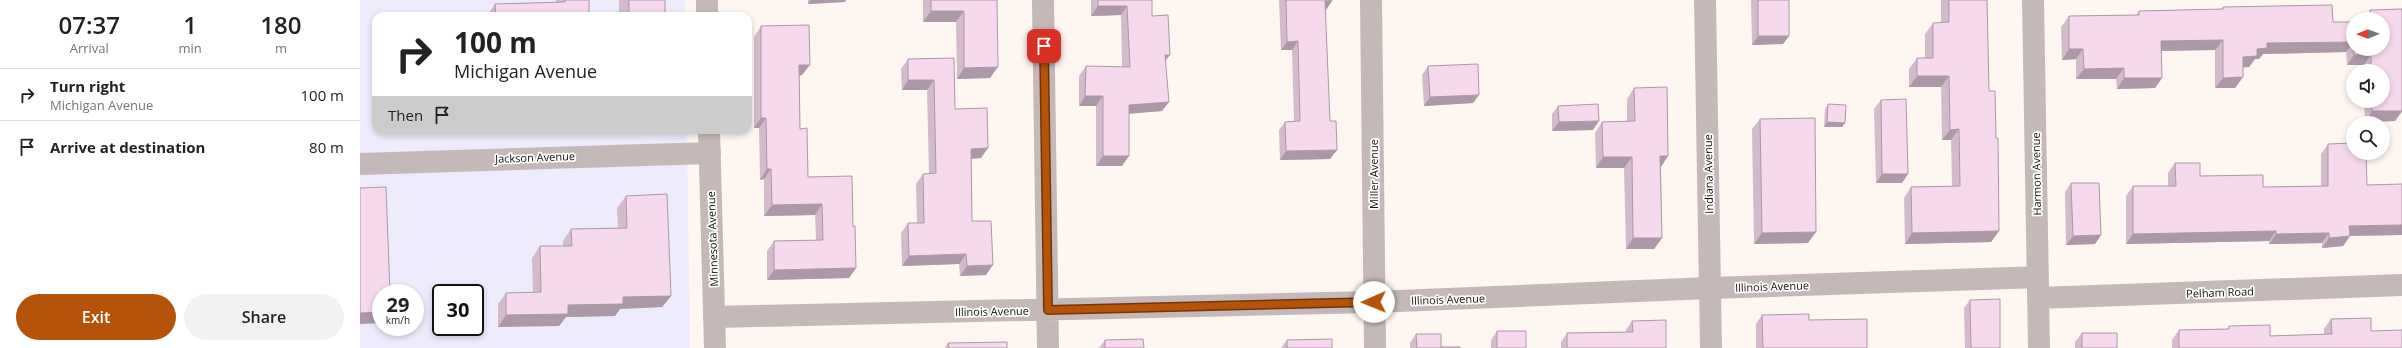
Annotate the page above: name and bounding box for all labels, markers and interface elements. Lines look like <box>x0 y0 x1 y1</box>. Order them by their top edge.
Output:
text: 07:37 <box>59 8 120 41</box>
text: 1 <box>183 8 197 41</box>
text: 180 <box>260 8 301 41</box>
north arrow <box>2346 12 2390 56</box>
map controls <box>2346 12 2390 160</box>
text: 100 m <box>454 23 537 61</box>
icon: right <box>388 28 440 80</box>
pin <box>1027 29 1061 63</box>
icon: arrive <box>1033 35 1055 57</box>
text: Arrival <box>70 39 109 57</box>
text: min <box>179 39 202 57</box>
text: m <box>275 39 287 57</box>
text: Michigan Avenue <box>454 59 597 83</box>
button: sound <box>2346 64 2390 108</box>
text: Turn right <box>50 76 125 96</box>
icon: right <box>16 84 38 106</box>
text: 100 m <box>300 85 344 105</box>
text: Michigan Avenue <box>50 96 153 114</box>
icon: arrive <box>431 104 453 126</box>
text: Then <box>388 105 423 125</box>
button: search <box>2346 116 2390 160</box>
street label: Harmon Avenue <box>2028 132 2044 216</box>
street label: Indiana Avenue <box>1700 134 1716 214</box>
icon: arrive <box>16 136 38 158</box>
text: Arrive at destination <box>50 137 205 157</box>
text: 80 m <box>309 137 344 157</box>
street label: Miller Avenue <box>1366 139 1381 209</box>
street label: Jackson Avenue <box>494 148 575 166</box>
street label: Minnesota Avenue <box>703 191 721 287</box>
street label: Illinois Avenue <box>1735 277 1809 295</box>
position arrow <box>1353 281 1395 323</box>
street label: Pelham Road <box>2186 283 2254 301</box>
speed limit sign: 30 <box>432 284 484 336</box>
street label: Illinois Avenue <box>1411 290 1485 308</box>
text: 29 <box>387 291 409 318</box>
button: Exit <box>16 294 176 340</box>
button: Share <box>184 294 344 340</box>
street label: Illinois Avenue <box>955 303 1029 319</box>
text: km/h <box>386 313 410 327</box>

